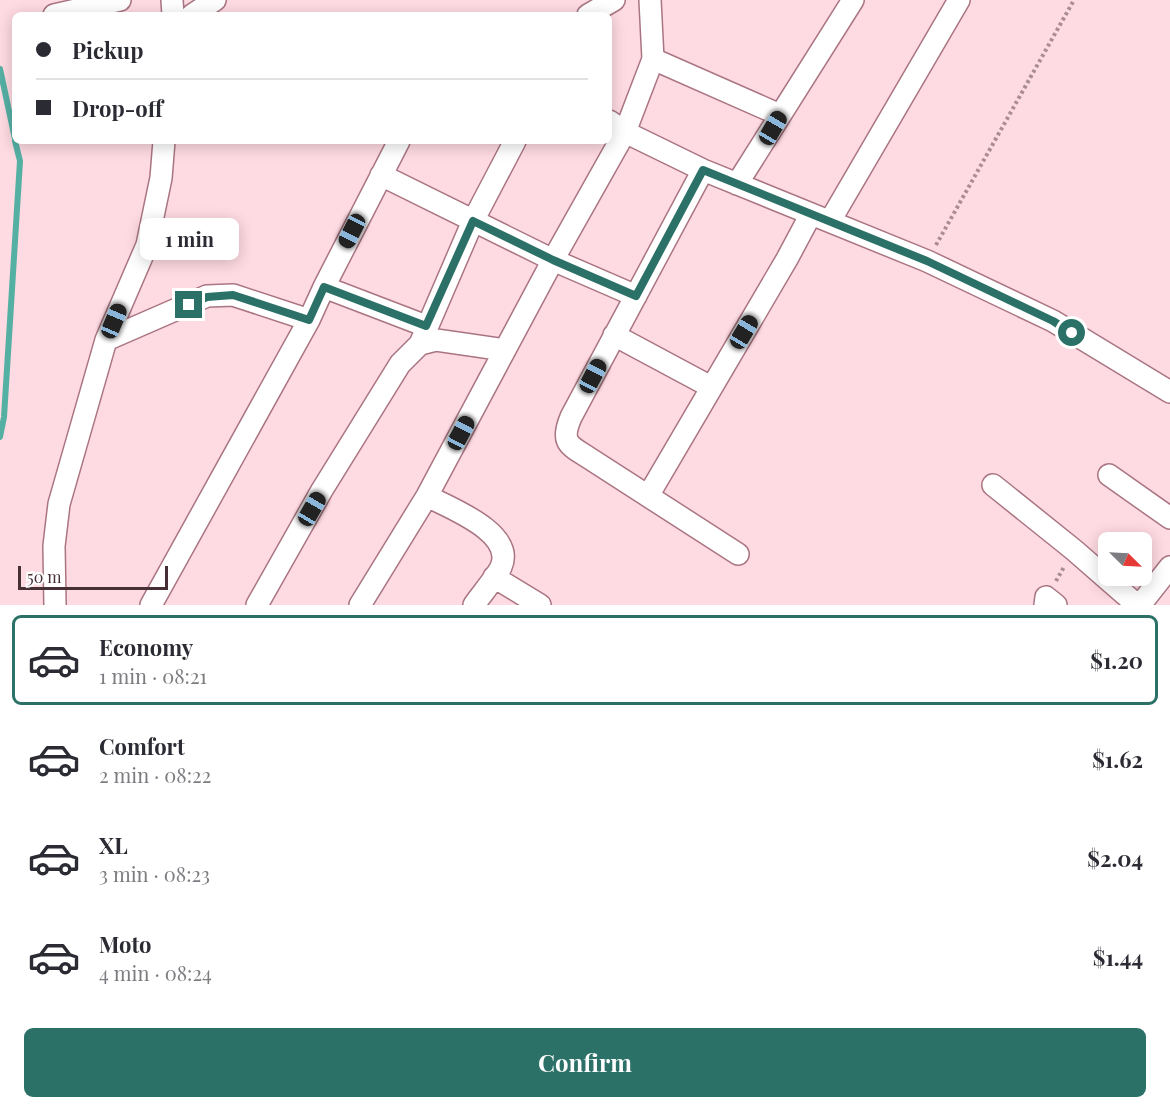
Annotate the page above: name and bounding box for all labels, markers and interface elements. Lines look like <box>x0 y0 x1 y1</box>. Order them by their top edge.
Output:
text: Pickup <box>72 35 143 65</box>
text: Drop-off <box>72 93 163 123</box>
car <box>756 108 790 148</box>
car <box>336 211 368 251</box>
callout: 1 min <box>140 218 238 260</box>
text: 1 min <box>165 225 214 252</box>
route end <box>175 291 202 318</box>
car <box>99 301 129 341</box>
car <box>727 312 761 352</box>
route start <box>1058 319 1085 346</box>
car <box>577 356 609 396</box>
car <box>445 413 477 453</box>
car <box>295 489 329 529</box>
north arrow <box>1098 532 1152 586</box>
map controls <box>1098 532 1152 586</box>
scale bar <box>18 563 168 590</box>
text: 50 m <box>27 566 61 587</box>
text: Economy <box>99 632 193 662</box>
icon: car <box>27 633 81 687</box>
text: $1.20 <box>1090 645 1143 675</box>
text: 1 min · 08:21 <box>99 662 207 689</box>
text: Comfort <box>99 731 185 761</box>
icon: car <box>27 732 81 786</box>
text: $1.62 <box>1092 744 1143 774</box>
text: 2 min · 08:22 <box>99 761 211 788</box>
text: XL <box>99 830 128 860</box>
icon: car <box>27 831 81 885</box>
text: $2.04 <box>1087 843 1143 873</box>
text: 3 min · 08:23 <box>99 860 210 887</box>
text: Moto <box>99 929 152 959</box>
icon: car <box>27 930 81 984</box>
text: $1.44 <box>1093 942 1143 972</box>
text: 4 min · 08:24 <box>99 959 212 986</box>
button: Confirm <box>24 1028 1146 1097</box>

